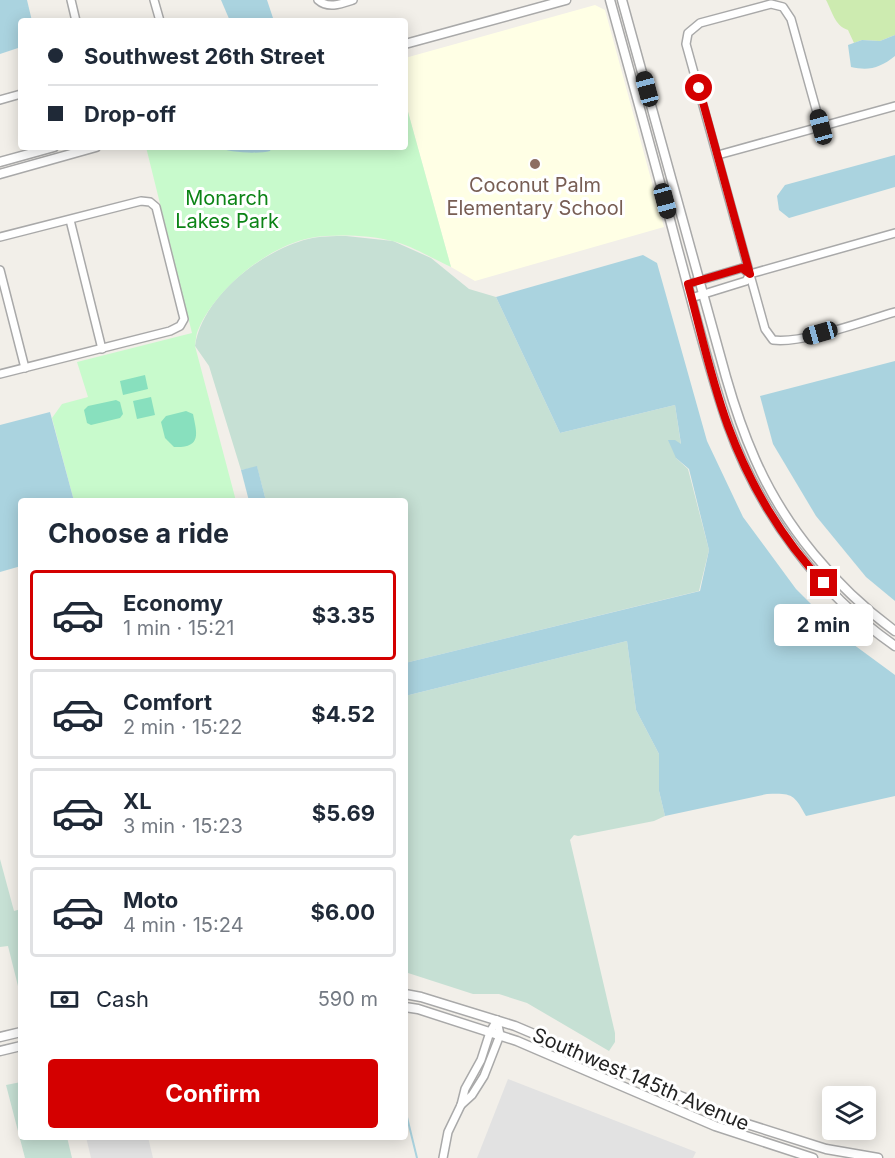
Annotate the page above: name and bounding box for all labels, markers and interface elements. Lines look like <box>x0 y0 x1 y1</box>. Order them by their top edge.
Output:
text: Southwest 26th Street <box>84 43 325 69</box>
car <box>634 69 660 109</box>
route start <box>685 74 712 101</box>
text: Drop-off <box>84 101 176 127</box>
car <box>808 107 834 147</box>
marker: Coconut Palm Elementary School <box>528 157 542 171</box>
place label: Coconut Palm Elementary School <box>446 173 624 220</box>
car <box>652 181 678 221</box>
park label: Monarch Lakes Park <box>175 186 279 233</box>
car <box>800 319 840 347</box>
text: Choose a ride <box>48 517 229 550</box>
route end <box>810 569 837 596</box>
icon: car <box>51 588 105 642</box>
text: Economy <box>123 590 223 616</box>
text: $3.35 <box>312 602 375 628</box>
callout: 2 min <box>774 604 874 646</box>
text: 2 min <box>797 613 850 637</box>
text: 1 min · 15:21 <box>123 616 234 640</box>
icon: car <box>51 687 105 741</box>
text: Comfort <box>123 689 212 715</box>
text: $4.52 <box>311 701 375 727</box>
text: 2 min · 15:22 <box>123 715 242 739</box>
icon: car <box>51 786 105 840</box>
text: XL <box>123 788 152 814</box>
text: $5.69 <box>312 800 375 826</box>
text: 3 min · 15:23 <box>123 814 243 838</box>
icon: car <box>51 885 105 939</box>
text: Moto <box>123 887 178 913</box>
text: $6.00 <box>311 899 375 925</box>
text: 4 min · 15:24 <box>123 913 244 937</box>
icon: cash <box>48 983 81 1016</box>
text: Cash <box>96 986 149 1012</box>
text: 590 m <box>318 987 378 1011</box>
street label: Southwest 145th Avenue <box>529 1022 753 1136</box>
button: Confirm <box>48 1059 378 1128</box>
map controls <box>822 1086 876 1140</box>
button: layers <box>822 1086 876 1140</box>

